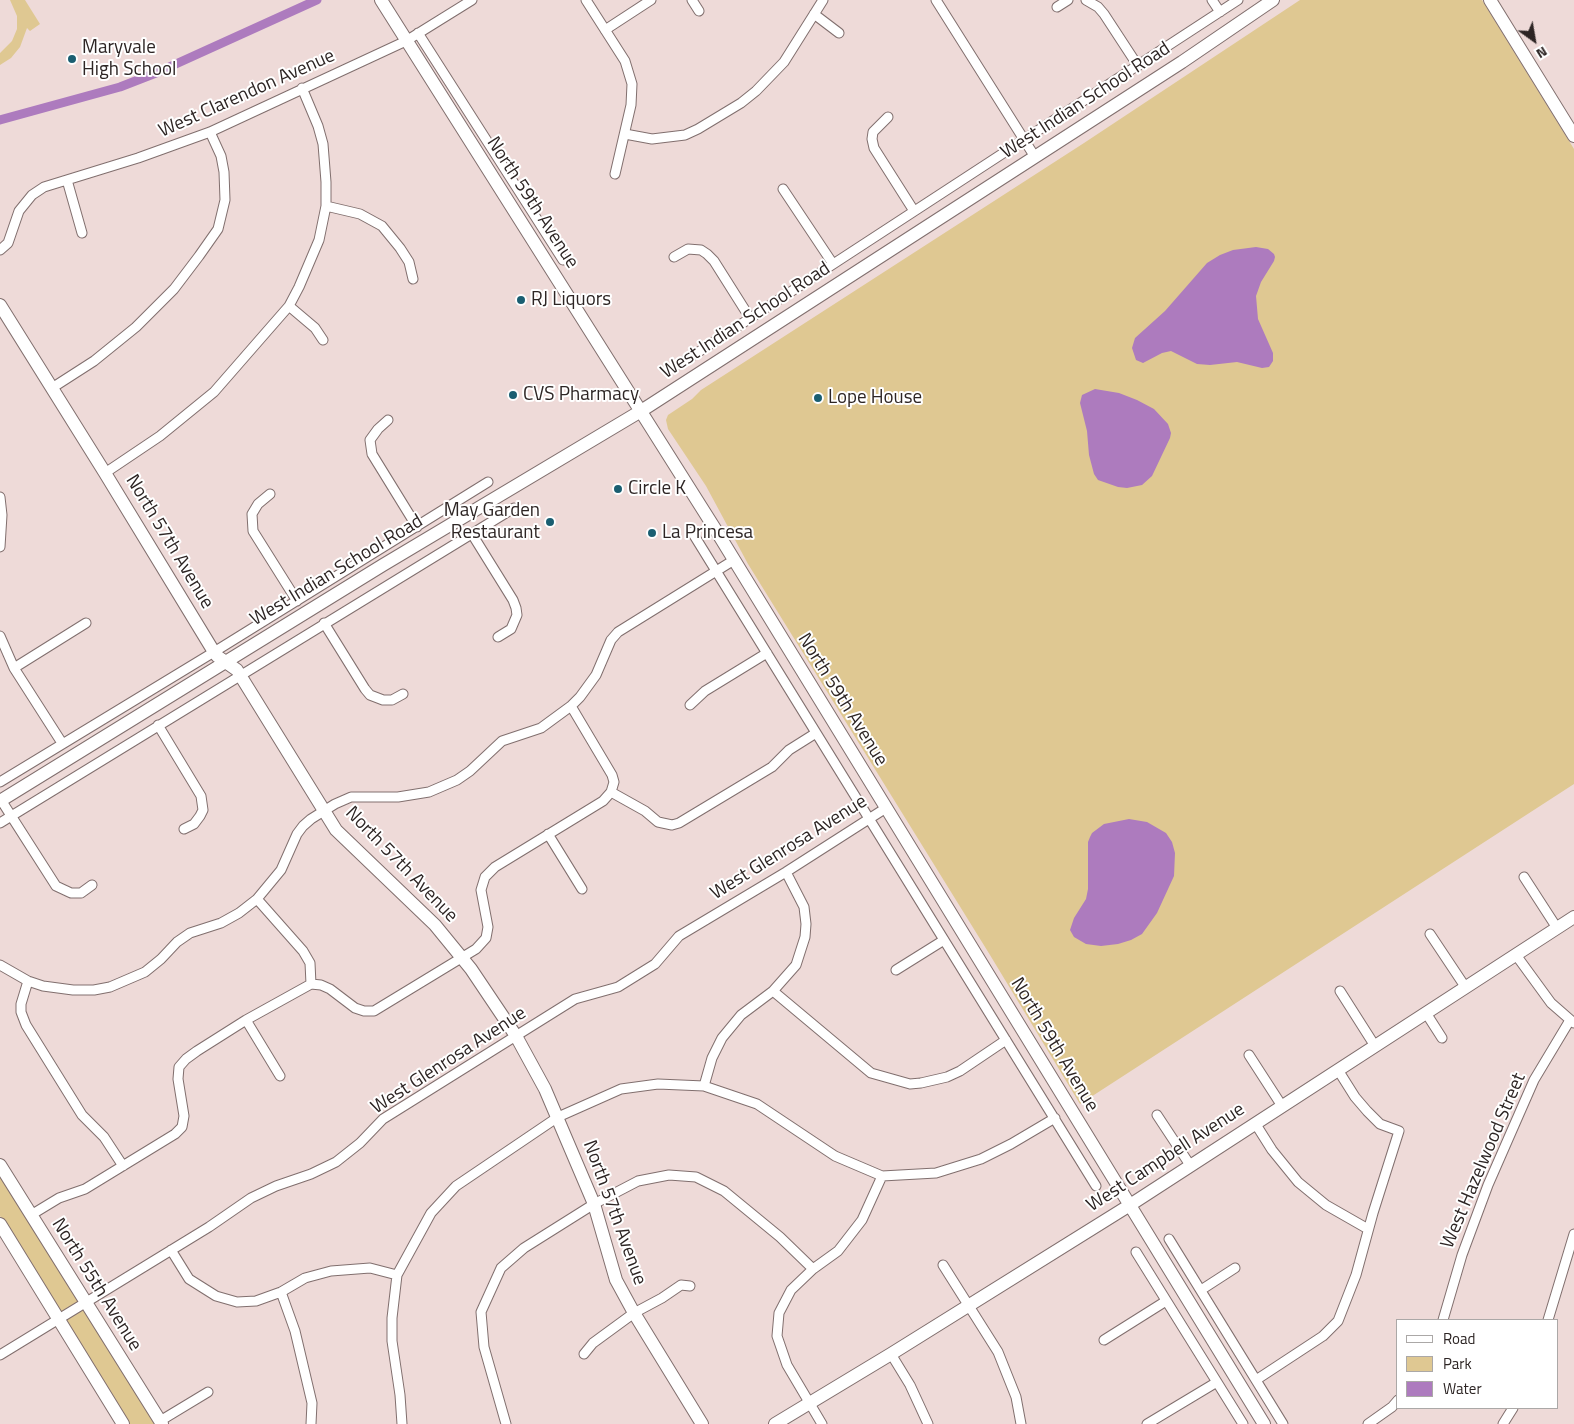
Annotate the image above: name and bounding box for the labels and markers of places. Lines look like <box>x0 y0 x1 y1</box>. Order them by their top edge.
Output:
place label: Maryvale High School <box>82 37 176 81</box>
marker: Maryvale High School <box>66 53 78 65</box>
place label: RJ Liquors <box>531 289 611 311</box>
marker: RJ Liquors <box>515 294 527 306</box>
place label: CVS Pharmacy <box>523 384 639 406</box>
place label: Lope House <box>828 387 922 409</box>
marker: CVS Pharmacy <box>507 389 519 401</box>
marker: Lope House <box>812 392 824 404</box>
place label: Circle K <box>628 478 686 500</box>
marker: Circle K <box>612 483 624 495</box>
place label: May Garden Restaurant <box>444 500 540 544</box>
marker: May Garden Restaurant <box>544 516 556 528</box>
place label: La Princesa <box>662 522 753 544</box>
marker: La Princesa <box>646 527 658 539</box>

